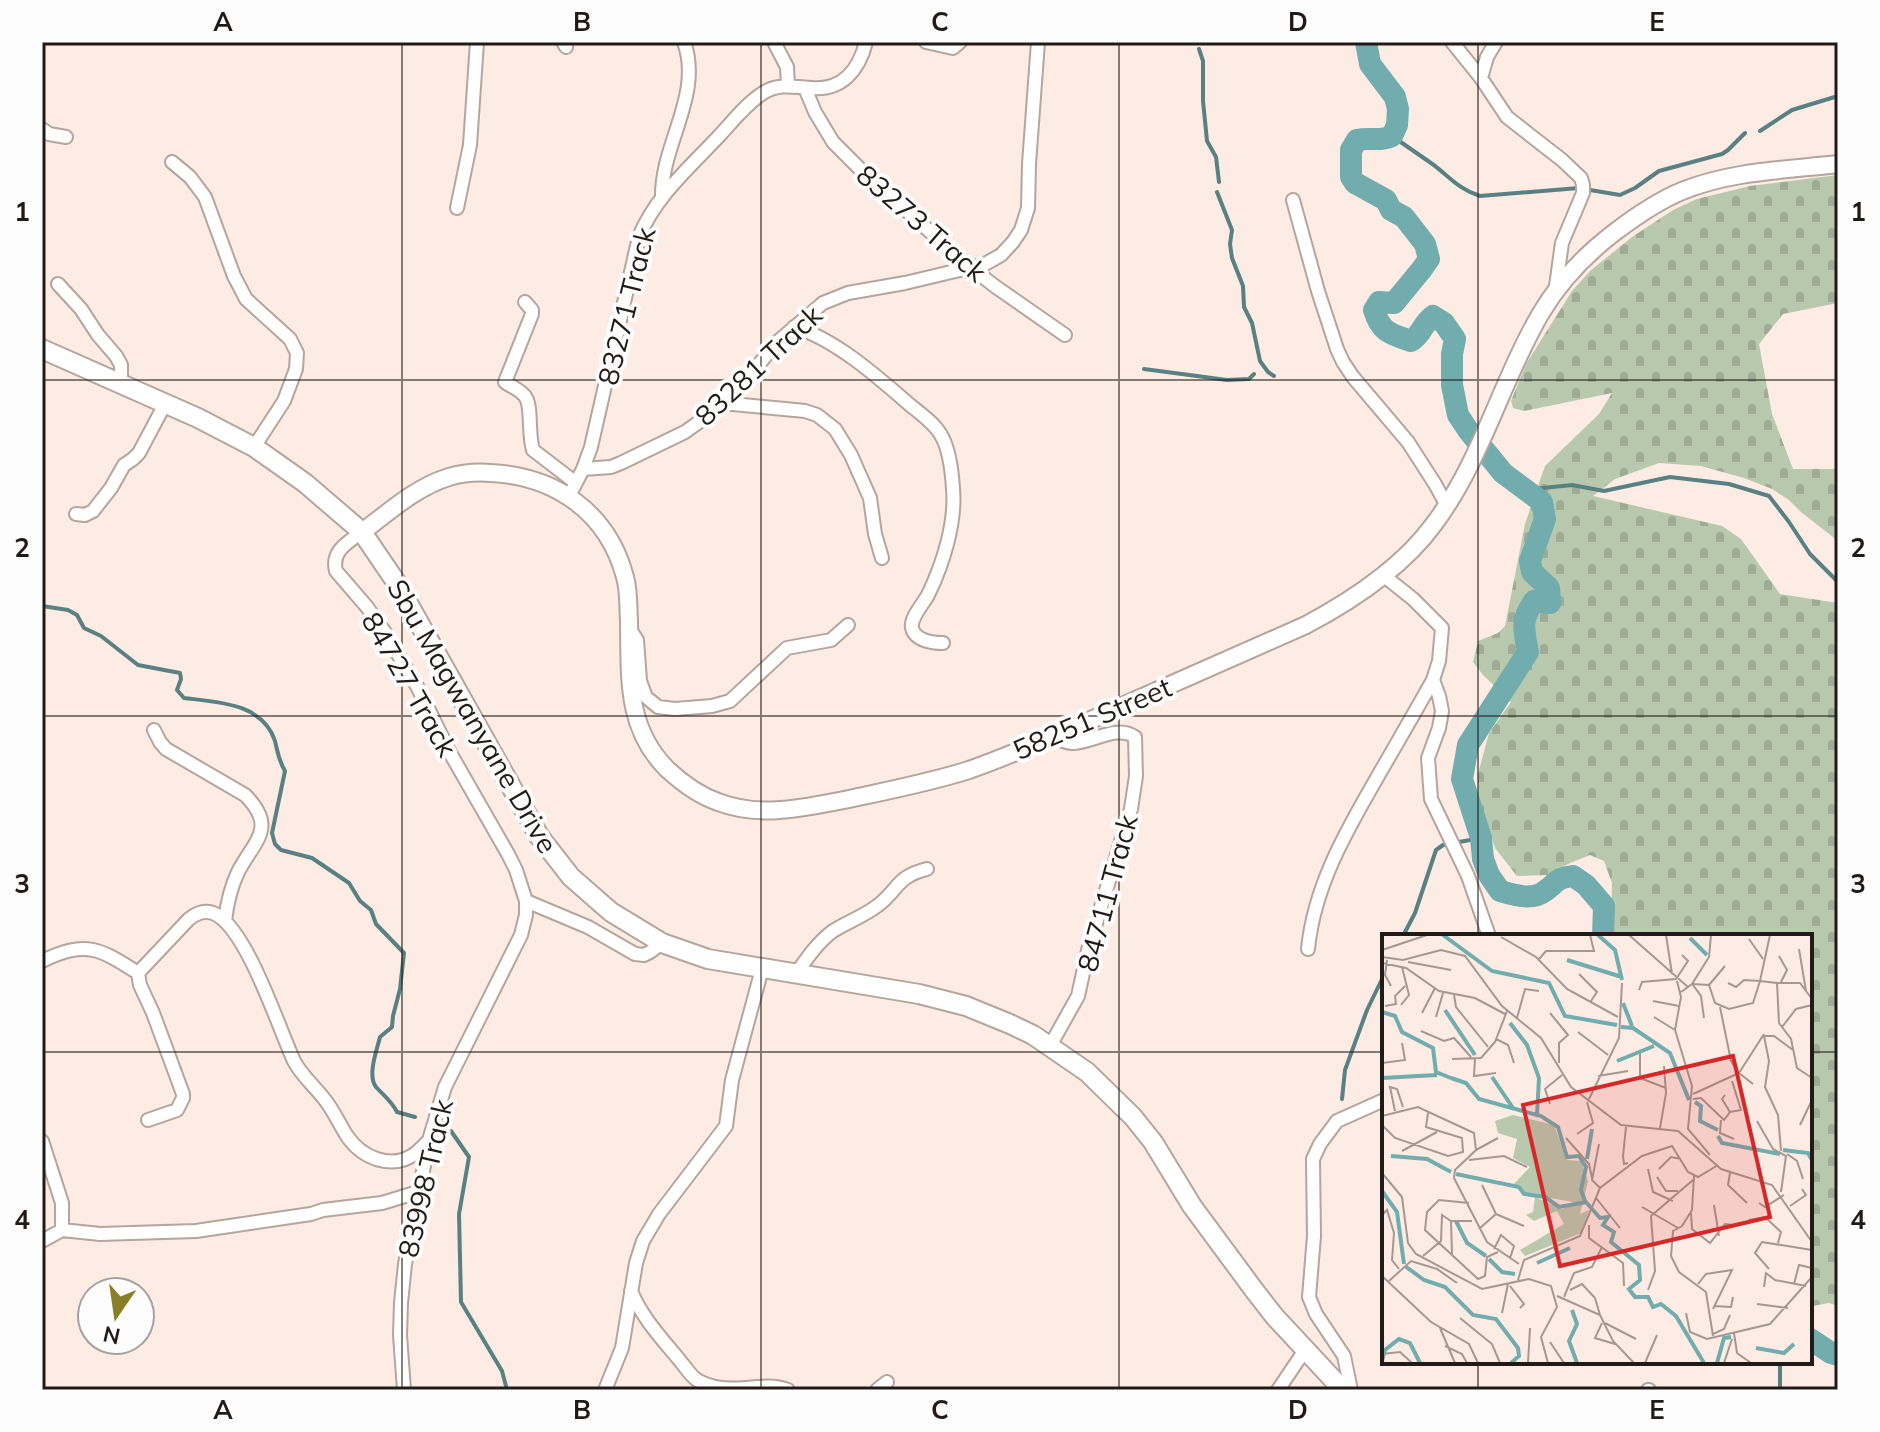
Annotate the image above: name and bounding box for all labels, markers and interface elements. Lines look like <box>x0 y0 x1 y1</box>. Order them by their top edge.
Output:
text: A <box>213 5 233 38</box>
text: B <box>573 5 591 38</box>
text: C <box>931 5 949 38</box>
text: D <box>1288 5 1308 38</box>
text: E <box>1649 5 1665 38</box>
street label: 83273 Track <box>850 157 995 289</box>
text: 1 <box>14 195 30 228</box>
text: 1 <box>1850 195 1866 228</box>
street label: 83271 Track <box>590 223 663 388</box>
street label: 83281 Track <box>687 297 829 433</box>
text: 2 <box>14 531 30 564</box>
text: 2 <box>1850 531 1866 564</box>
street label: Sbu Magwanyane Drive <box>380 573 566 859</box>
street label: 84727 Track <box>355 605 466 763</box>
street label: 58251 Street <box>1007 669 1177 767</box>
street label: 84711 Track <box>1069 810 1145 975</box>
text: 3 <box>14 867 30 900</box>
text: 3 <box>1850 867 1866 900</box>
inset map <box>1382 934 1812 1364</box>
street label: 83998 Track <box>390 1095 460 1260</box>
text: 4 <box>14 1203 30 1236</box>
text: 4 <box>1850 1203 1866 1236</box>
north arrow <box>76 1276 156 1356</box>
text: N <box>100 1320 123 1351</box>
text: A <box>213 1393 233 1426</box>
text: B <box>573 1393 591 1426</box>
text: C <box>931 1393 949 1426</box>
text: D <box>1288 1393 1308 1426</box>
text: E <box>1649 1393 1665 1426</box>

